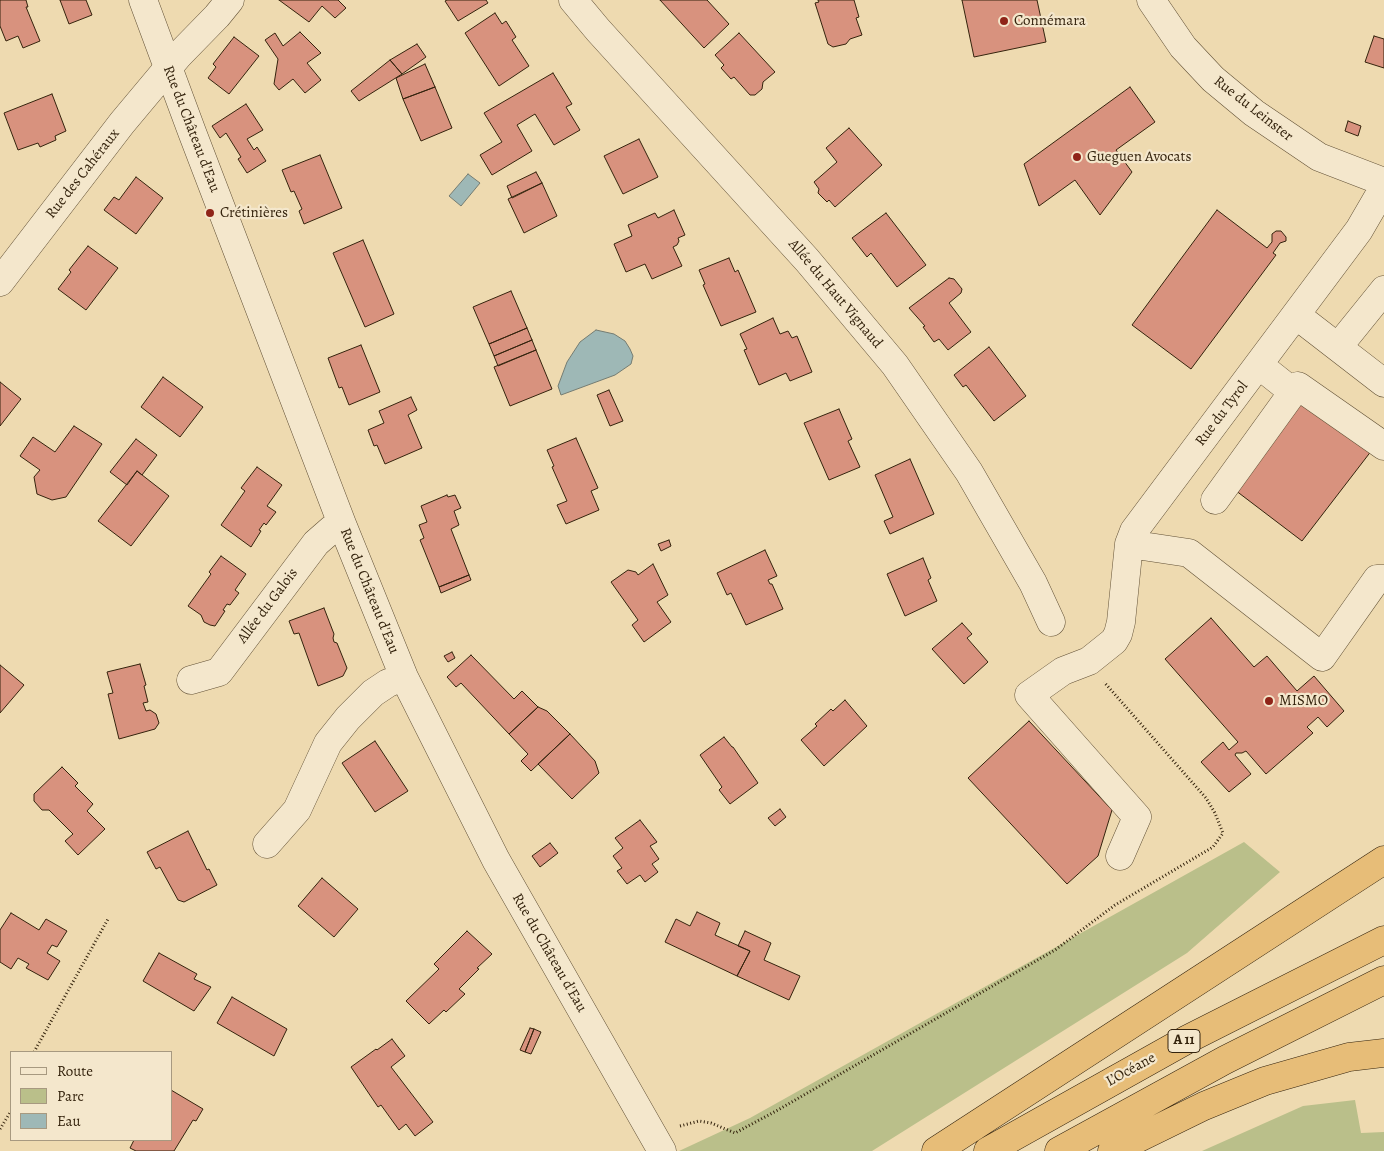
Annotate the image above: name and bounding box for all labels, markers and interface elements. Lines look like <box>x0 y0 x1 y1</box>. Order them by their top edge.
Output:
place label: Connémara <box>1014 12 1086 30</box>
marker: Connémara <box>998 15 1010 27</box>
street label: Rue du Château d'Eau <box>159 63 223 195</box>
street label: Rue du Leinster <box>1210 72 1296 146</box>
street label: Rue des Cahéraux <box>42 125 124 223</box>
place label: Gueguen Avocats <box>1087 148 1191 166</box>
marker: Gueguen Avocats <box>1071 151 1083 163</box>
place label: Crétinières <box>220 204 288 222</box>
marker: Crétinières <box>204 207 216 219</box>
street label: Allée du Haut Vignaud <box>784 236 886 352</box>
street label: Rue du Tyrol <box>1192 378 1252 450</box>
street label: Rue du Château d'Eau <box>336 525 402 657</box>
street label: Allée du Galois <box>234 565 302 647</box>
place label: MISMO <box>1279 692 1328 710</box>
marker: MISMO <box>1263 695 1275 707</box>
street label: Rue du Château d'Eau <box>508 890 590 1016</box>
road number: A 11 <box>1168 1030 1200 1052</box>
street label: L’Océane <box>1103 1049 1159 1091</box>
legend <box>10 1051 172 1141</box>
text: Route <box>57 1061 93 1081</box>
text: Parc <box>57 1086 84 1106</box>
text: Eau <box>57 1111 81 1131</box>

